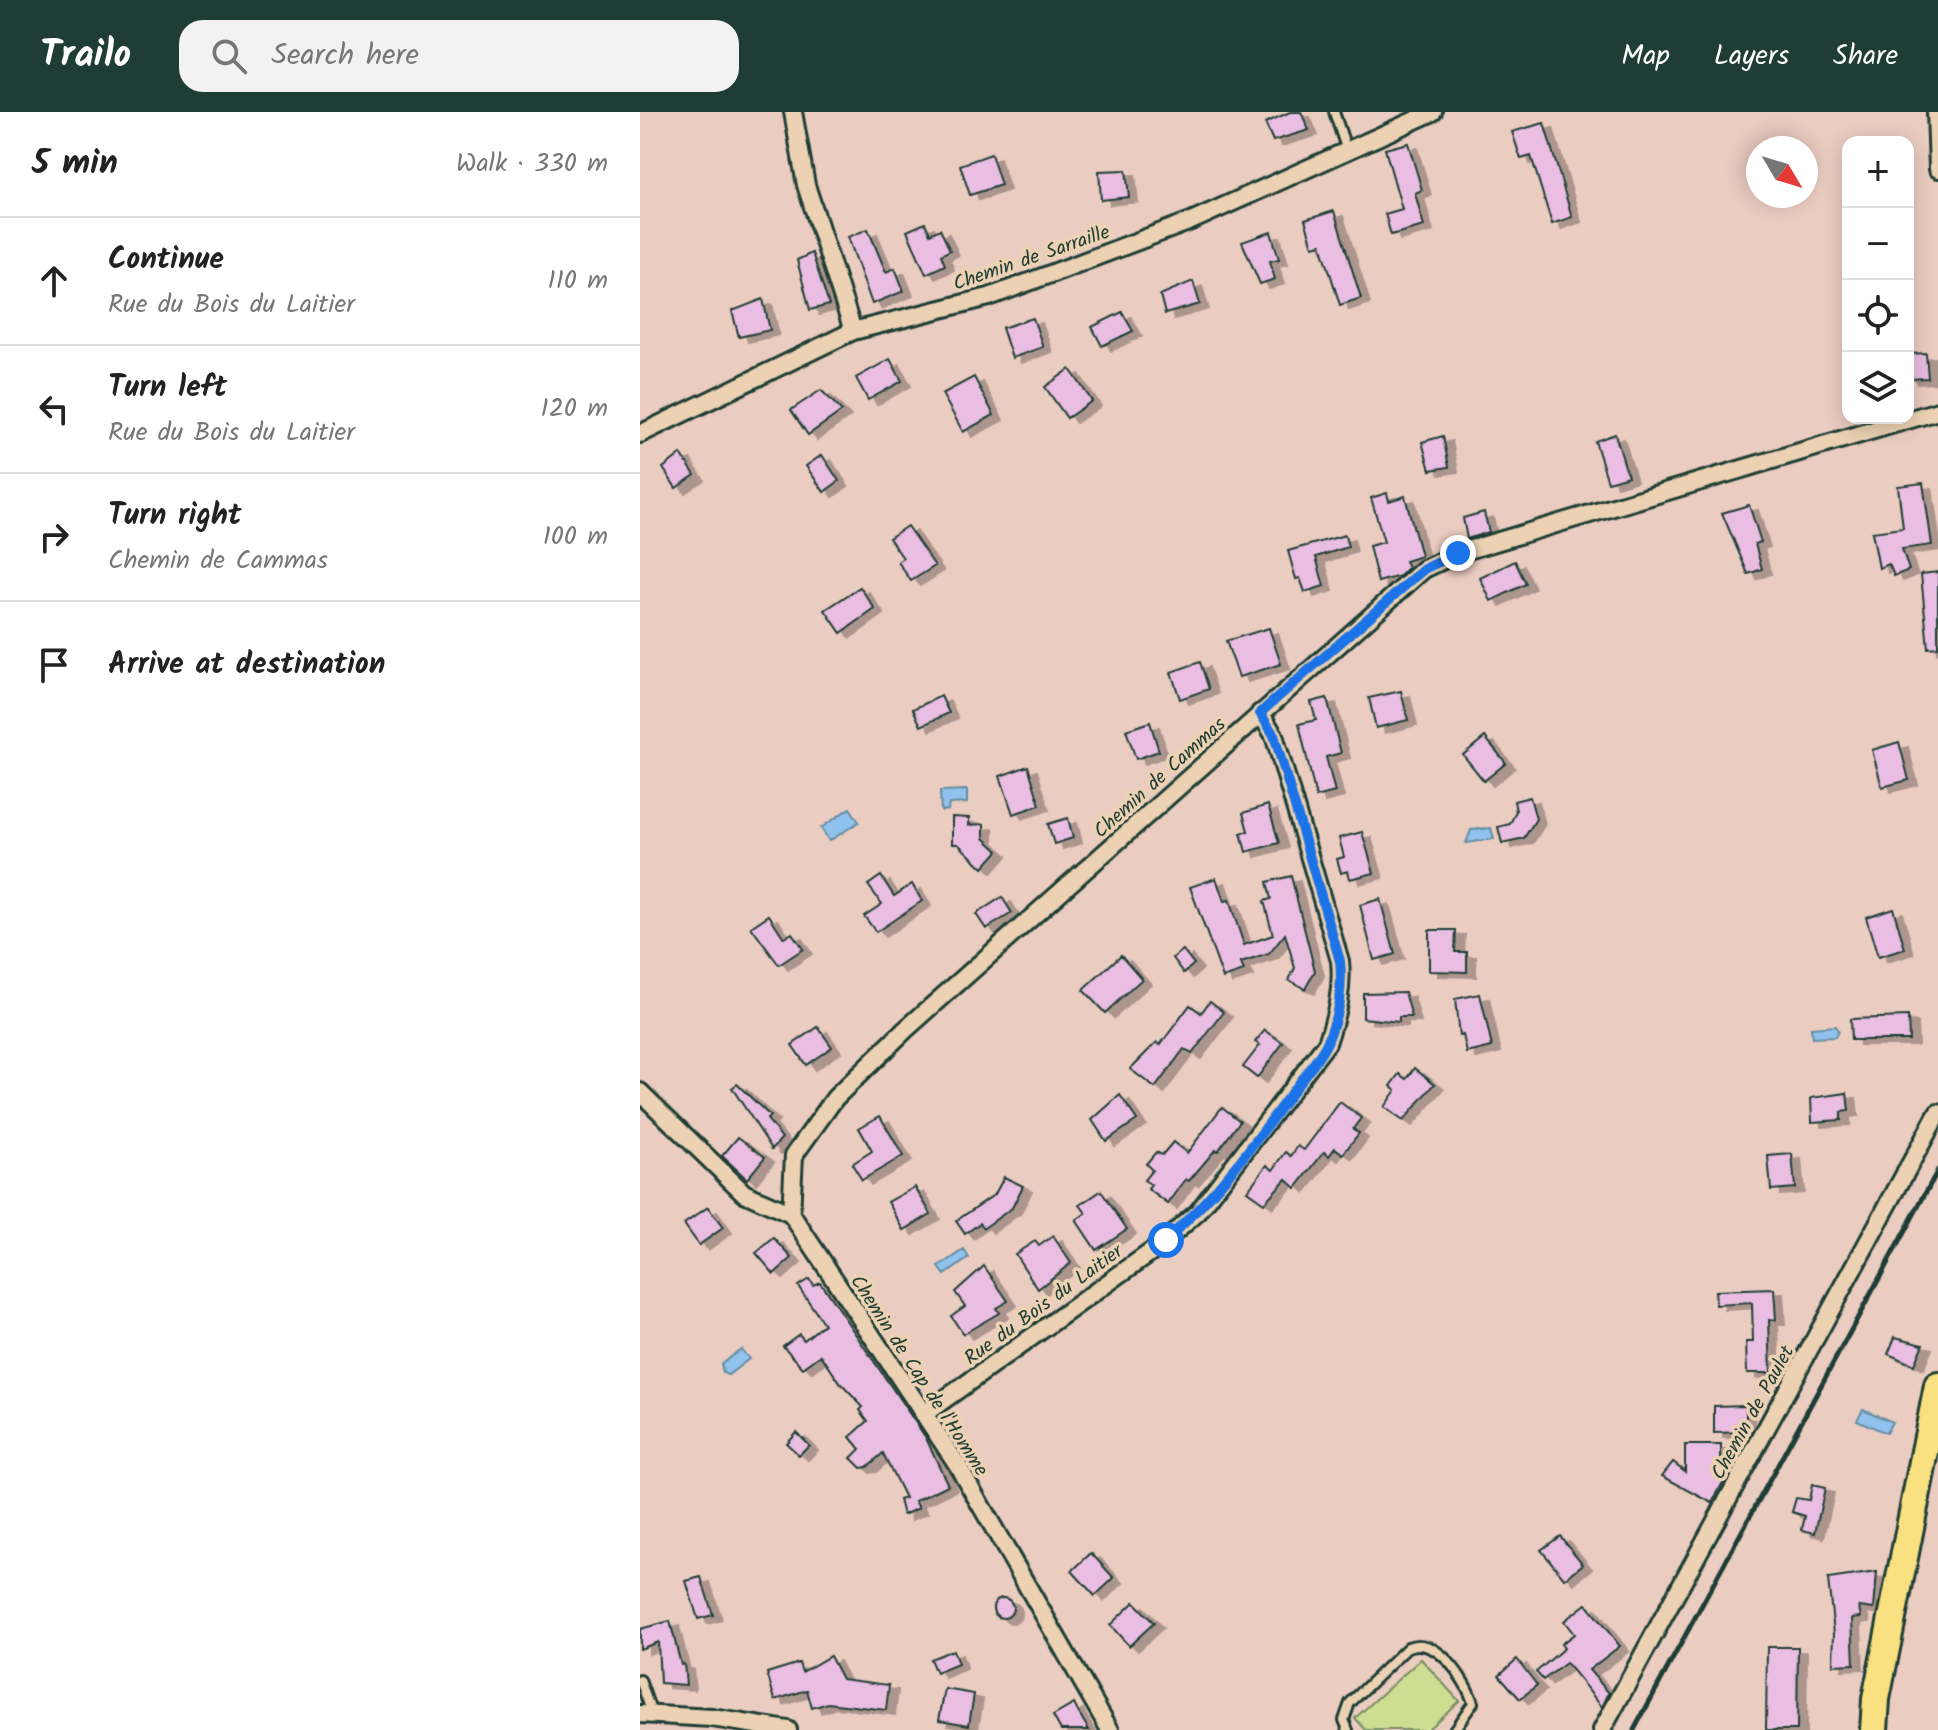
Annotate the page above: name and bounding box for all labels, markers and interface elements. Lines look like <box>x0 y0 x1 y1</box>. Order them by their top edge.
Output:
search box <box>179 20 739 92</box>
text: Trailo <box>40 26 131 86</box>
text: Search here <box>271 32 419 80</box>
icon: search <box>207 34 251 78</box>
text: Map <box>1621 34 1670 79</box>
text: Layers <box>1714 34 1789 79</box>
text: Share <box>1833 34 1898 79</box>
north arrow <box>1746 136 1818 208</box>
map controls <box>1842 136 1914 424</box>
button: + <box>1842 136 1914 208</box>
text: 5 min <box>32 137 118 191</box>
text: Walk · 330 m <box>456 143 608 185</box>
button: − <box>1842 208 1914 280</box>
street label: Chemin de Sarraille <box>949 217 1115 301</box>
text: Continue <box>108 236 224 284</box>
icon: ahead <box>32 259 76 303</box>
text: 110 m <box>548 260 608 302</box>
button: locate <box>1842 280 1914 352</box>
text: Rue du Bois du Laitier <box>108 284 355 326</box>
button: layers <box>1842 352 1914 424</box>
text: Turn left <box>108 364 227 412</box>
icon: left <box>32 387 76 431</box>
text: 120 m <box>541 388 608 430</box>
text: Rue du Bois du Laitier <box>108 412 355 454</box>
text: Turn right <box>108 492 241 540</box>
icon: right <box>32 515 76 559</box>
text: 100 m <box>543 516 608 558</box>
route end <box>1440 535 1476 571</box>
text: Chemin de Cammas <box>108 540 328 582</box>
text: Arrive at destination <box>108 641 385 689</box>
icon: arrive <box>32 643 76 687</box>
street label: Chemin de Cammas <box>1087 710 1234 847</box>
route start <box>1148 1222 1184 1258</box>
street label: Rue du Bois du Laitier <box>958 1236 1131 1374</box>
street label: Chemin de Cap de l'Homme <box>841 1269 996 1483</box>
street label: Chemin de Paulet <box>1704 1340 1804 1486</box>

